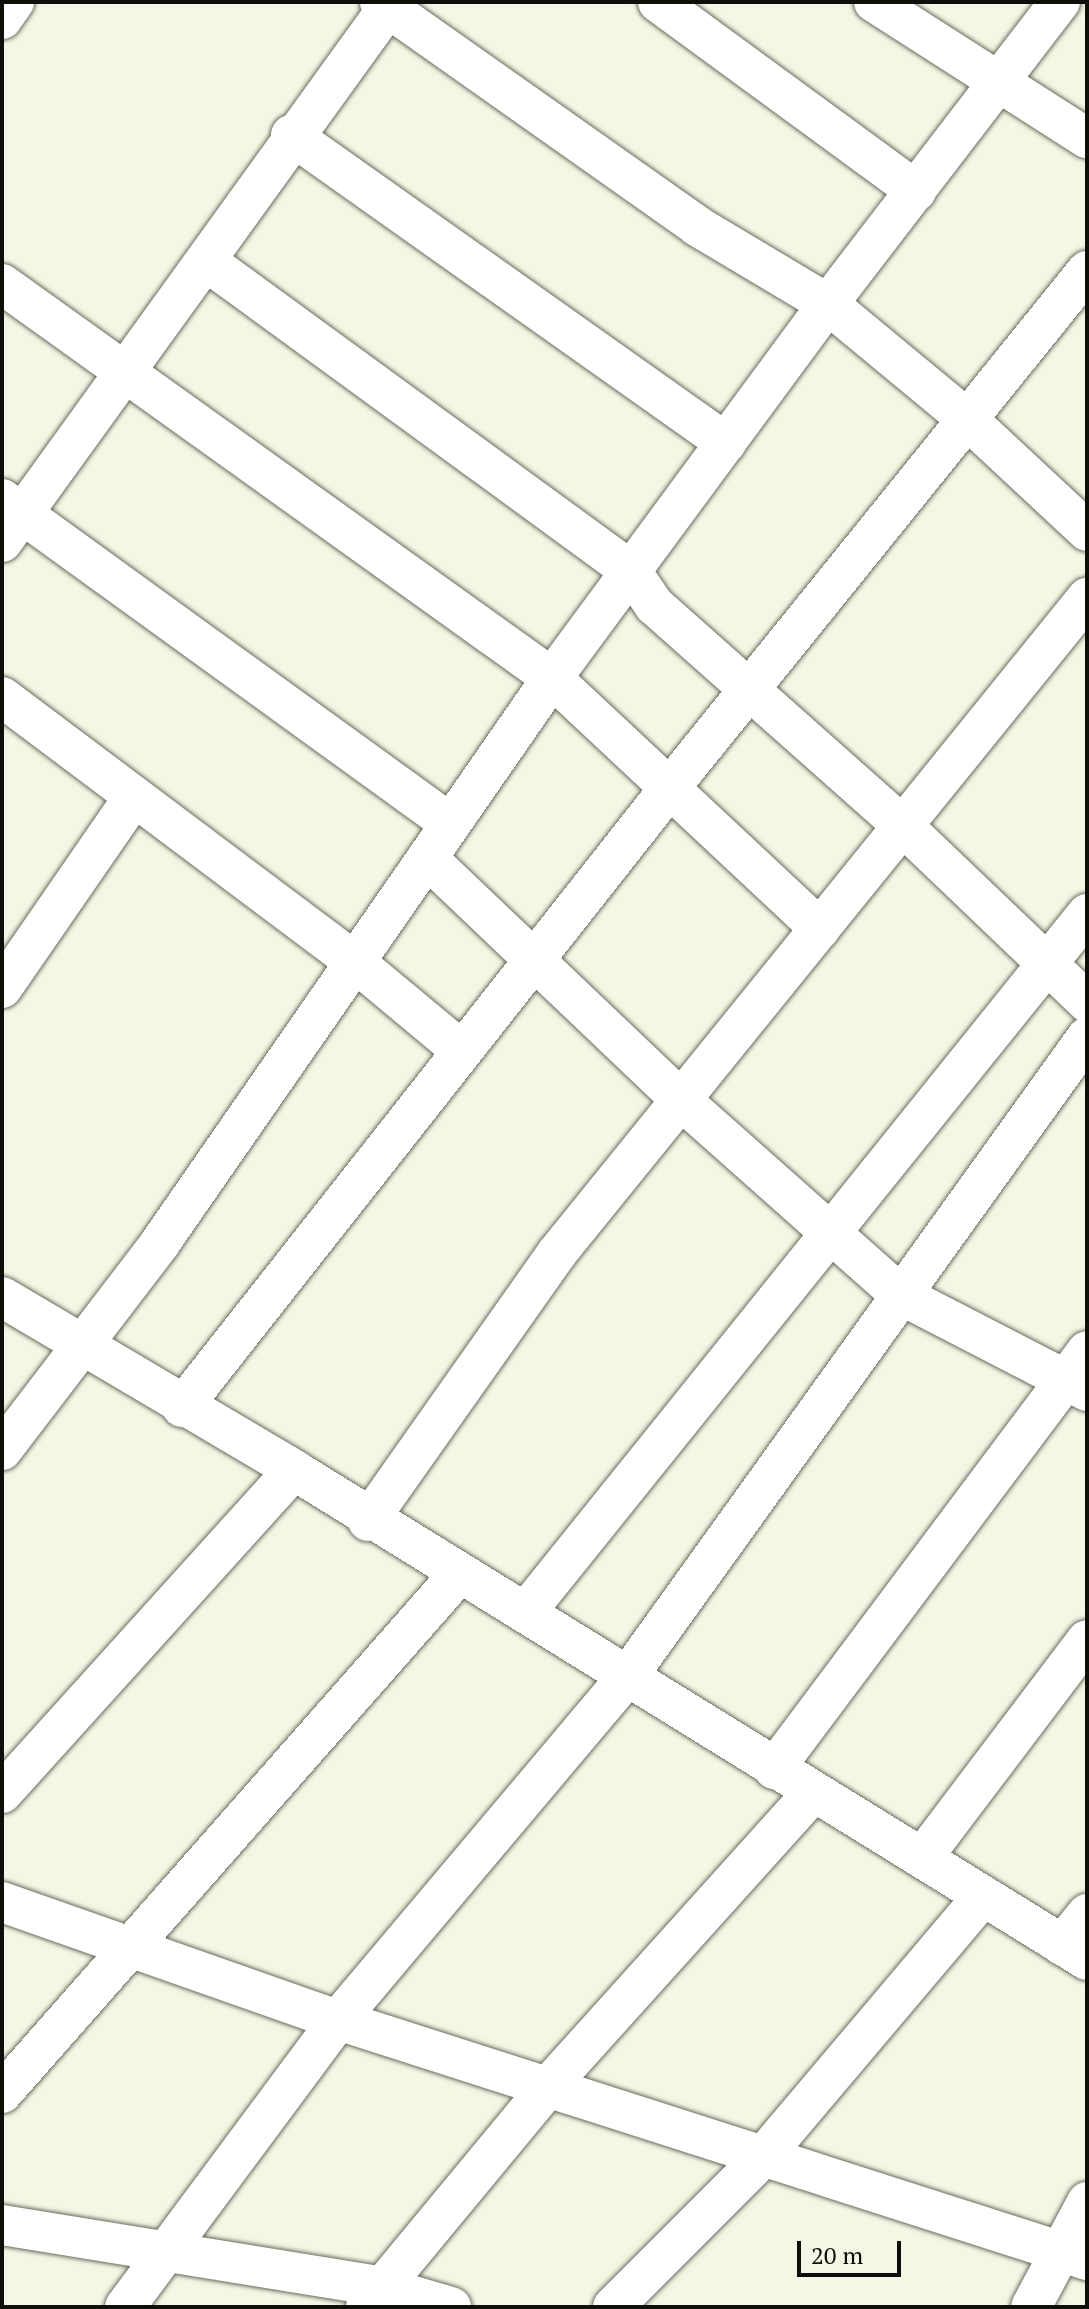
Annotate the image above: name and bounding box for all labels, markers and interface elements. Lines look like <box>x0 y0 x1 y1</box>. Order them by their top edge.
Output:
scale bar <box>801 2225 905 2275</box>
text: 20 m <box>811 2239 863 2271</box>

